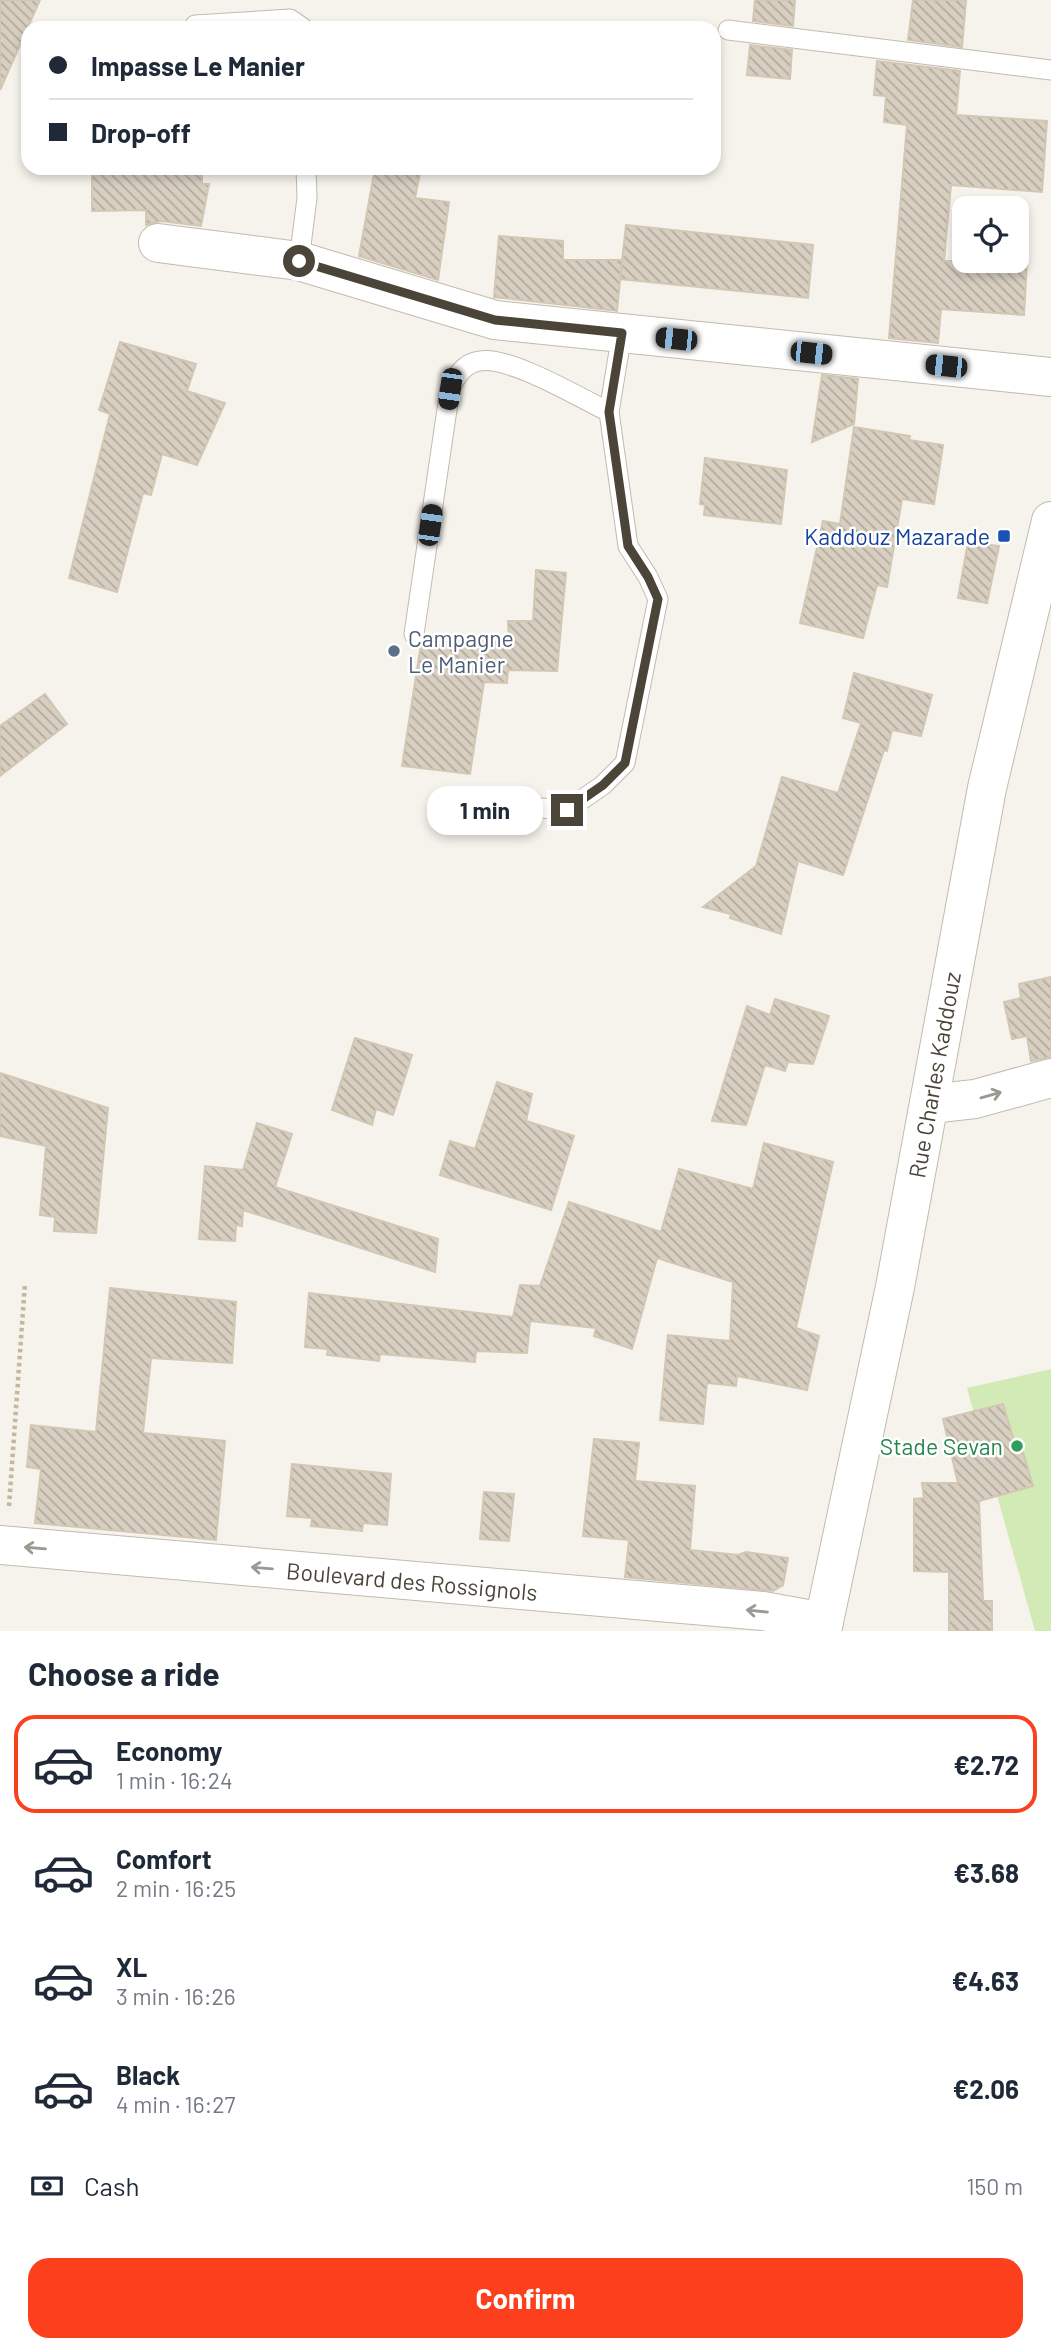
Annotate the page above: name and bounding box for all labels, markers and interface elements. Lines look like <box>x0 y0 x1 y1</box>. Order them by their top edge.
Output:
text: Impasse Le Manier <box>91 50 305 81</box>
text: Drop-off <box>91 117 191 148</box>
map controls <box>952 196 1029 273</box>
button: locate <box>952 196 1029 273</box>
route start <box>283 245 315 277</box>
car <box>655 326 698 352</box>
car <box>790 340 833 366</box>
car <box>925 353 968 379</box>
car <box>437 367 464 411</box>
car <box>417 503 444 547</box>
place label: Kaddouz Mazarade <box>804 522 990 550</box>
marker: Kaddouz Mazarade <box>996 528 1012 544</box>
place label: Campagne Le Manier <box>408 624 514 678</box>
marker: Campagne Le Manier <box>386 643 402 659</box>
callout: 1 min <box>427 786 542 834</box>
route end <box>551 794 583 826</box>
text: 1 min <box>460 796 510 824</box>
street label: Rue Charles Kaddouz <box>902 970 966 1180</box>
one-way arrow <box>980 1087 1002 1100</box>
place label: Stade Sevan <box>880 1432 1003 1460</box>
marker: Stade Sevan <box>1009 1438 1025 1454</box>
one-way arrow <box>24 1541 47 1554</box>
street label: Boulevard des Rossignols <box>285 1556 539 1606</box>
one-way arrow <box>251 1561 273 1574</box>
one-way arrow <box>746 1604 769 1617</box>
text: Choose a ride <box>28 1654 220 1692</box>
icon: car <box>32 1733 95 1796</box>
text: Economy <box>116 1735 222 1766</box>
text: €2.72 <box>953 1749 1019 1780</box>
text: 1 min · 16:24 <box>116 1766 233 1794</box>
icon: car <box>32 1841 95 1904</box>
text: Comfort <box>116 1843 212 1874</box>
text: €3.68 <box>953 1857 1019 1888</box>
text: 2 min · 16:25 <box>116 1874 236 1902</box>
icon: car <box>32 1949 95 2012</box>
text: XL <box>116 1951 147 1982</box>
text: €4.63 <box>952 1965 1019 1996</box>
text: 3 min · 16:26 <box>116 1982 236 2010</box>
icon: car <box>32 2057 95 2120</box>
text: Black <box>116 2059 180 2090</box>
text: €2.06 <box>953 2073 1019 2104</box>
text: 4 min · 16:27 <box>116 2090 236 2118</box>
icon: cash <box>28 2167 66 2205</box>
text: Cash <box>84 2170 139 2201</box>
text: 150 m <box>967 2172 1023 2200</box>
button: Confirm <box>28 2258 1023 2338</box>

